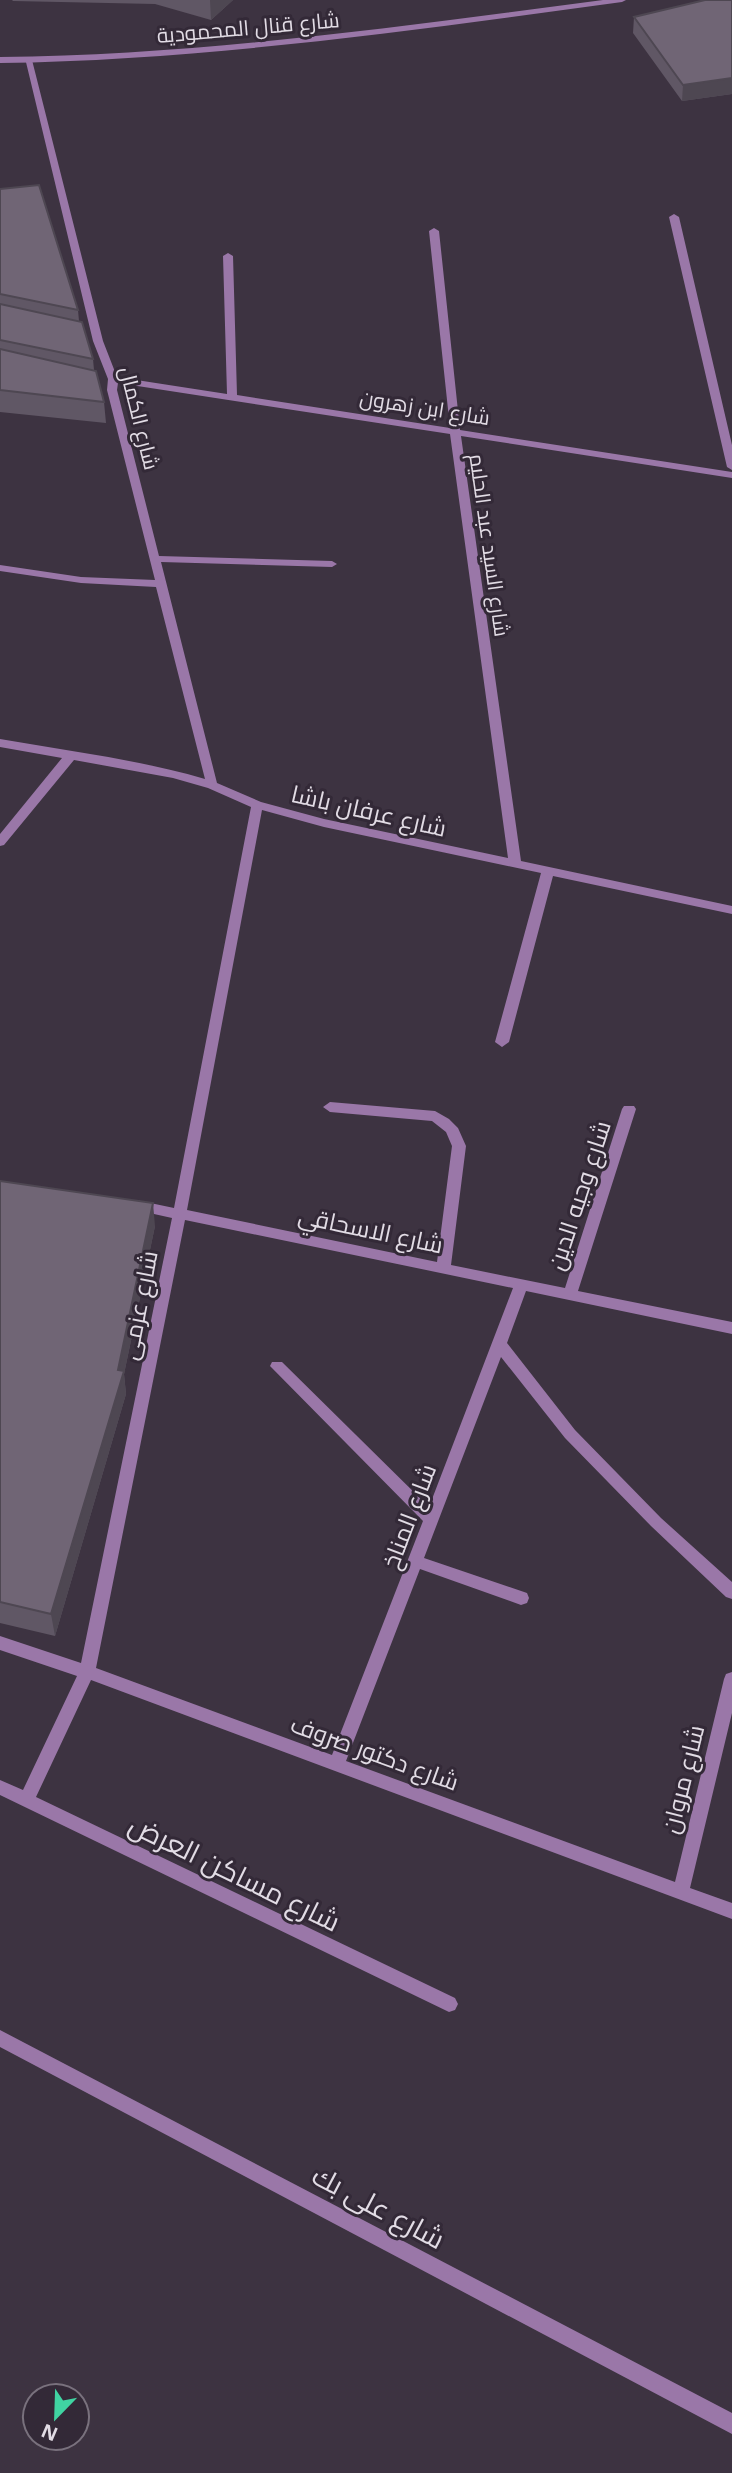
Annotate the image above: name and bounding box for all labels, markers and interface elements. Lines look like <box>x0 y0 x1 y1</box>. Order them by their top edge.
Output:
street label: شارع قنال المحمودية <box>156 5 341 50</box>
street label: شارع الكمال <box>113 363 166 473</box>
street label: شارع ابن زهرون <box>358 383 492 432</box>
street label: شارع السيد عبد الحليم <box>462 452 517 638</box>
street label: شارع عرفان باشا <box>288 776 450 845</box>
street label: شارع وجيه الدين <box>538 1116 619 1274</box>
street label: شارع الاسحاقي <box>295 1198 446 1264</box>
street label: شارع عزمى <box>111 1247 166 1363</box>
street label: شارع المناخ <box>373 1459 444 1574</box>
street label: شارع دكتور صروف <box>286 1706 464 1799</box>
street label: شارع مروان <box>653 1721 712 1837</box>
street label: شارع مساكن العرض <box>122 1804 347 1941</box>
street label: شارع على بك <box>306 2155 452 2258</box>
north arrow <box>21 2382 91 2452</box>
text: N <box>37 2418 62 2448</box>

